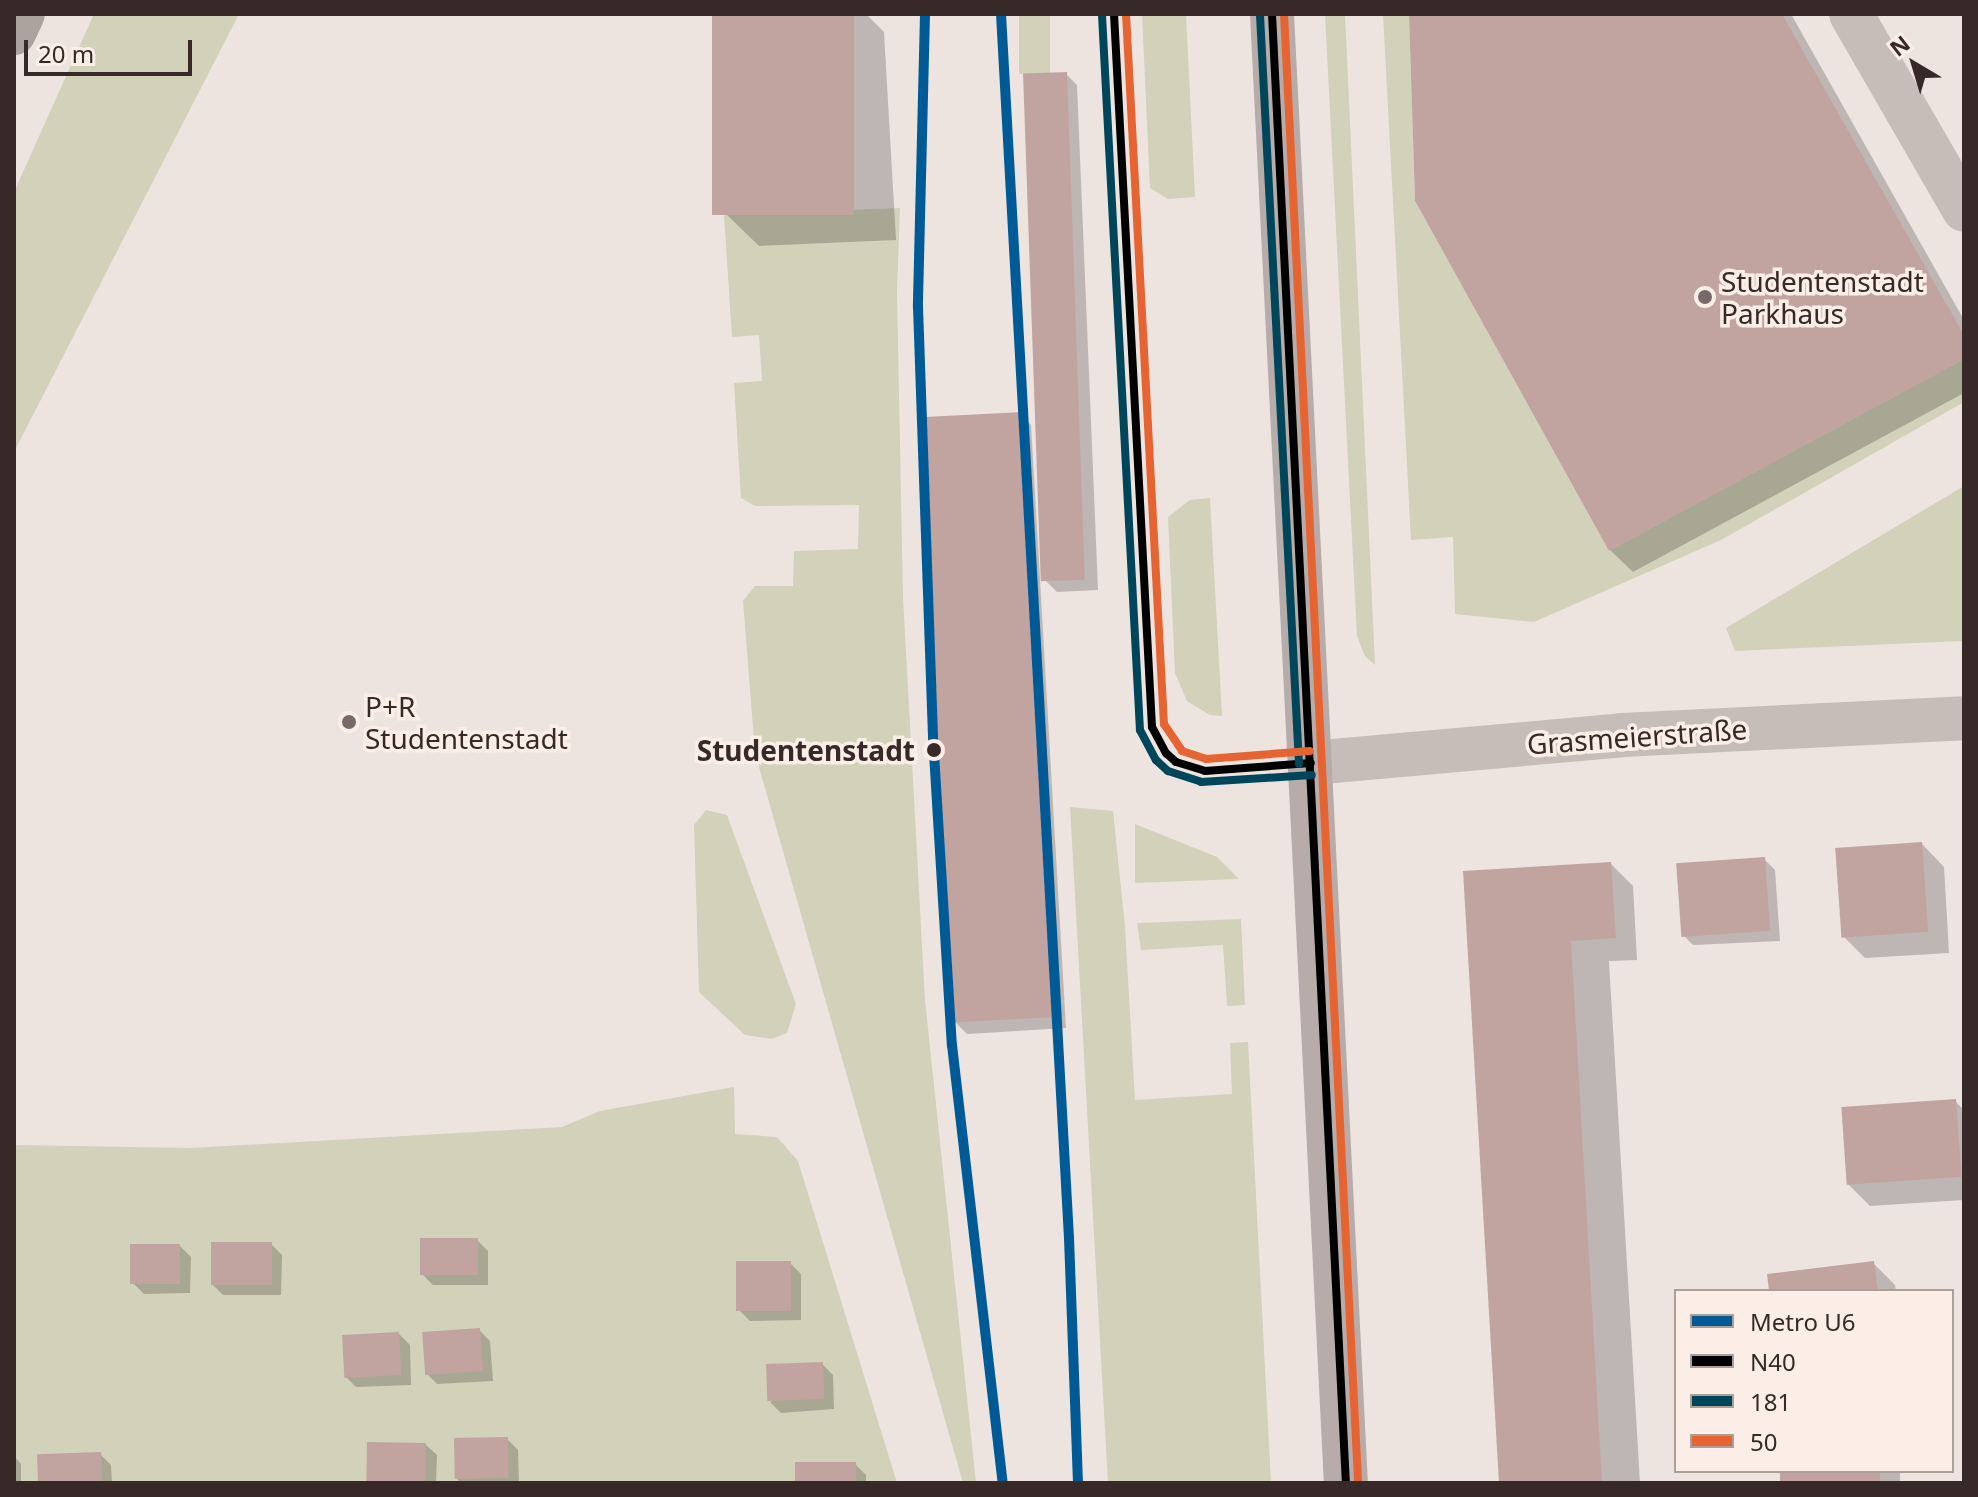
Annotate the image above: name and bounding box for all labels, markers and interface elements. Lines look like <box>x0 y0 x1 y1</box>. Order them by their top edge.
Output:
scale bar <box>28 24 196 74</box>
north arrow <box>1874 24 1954 104</box>
text: N <box>1883 28 1916 62</box>
text: 20 m <box>38 37 94 70</box>
place label: Studentenstadt Parkhaus <box>1721 264 1924 330</box>
marker: Studentenstadt Parkhaus <box>1696 288 1714 306</box>
place label: P+R Studentenstadt <box>365 689 568 755</box>
street label: Grasmeierstraße <box>1526 712 1748 760</box>
marker: P+R Studentenstadt <box>340 713 358 731</box>
place label: Studentenstadt <box>697 733 915 767</box>
marker: Studentenstadt <box>922 738 946 762</box>
legend <box>1674 1289 1954 1473</box>
text: Metro U6 <box>1750 1305 1855 1338</box>
text: N40 <box>1750 1345 1796 1378</box>
text: 181 <box>1750 1385 1791 1418</box>
text: 50 <box>1750 1425 1777 1458</box>

